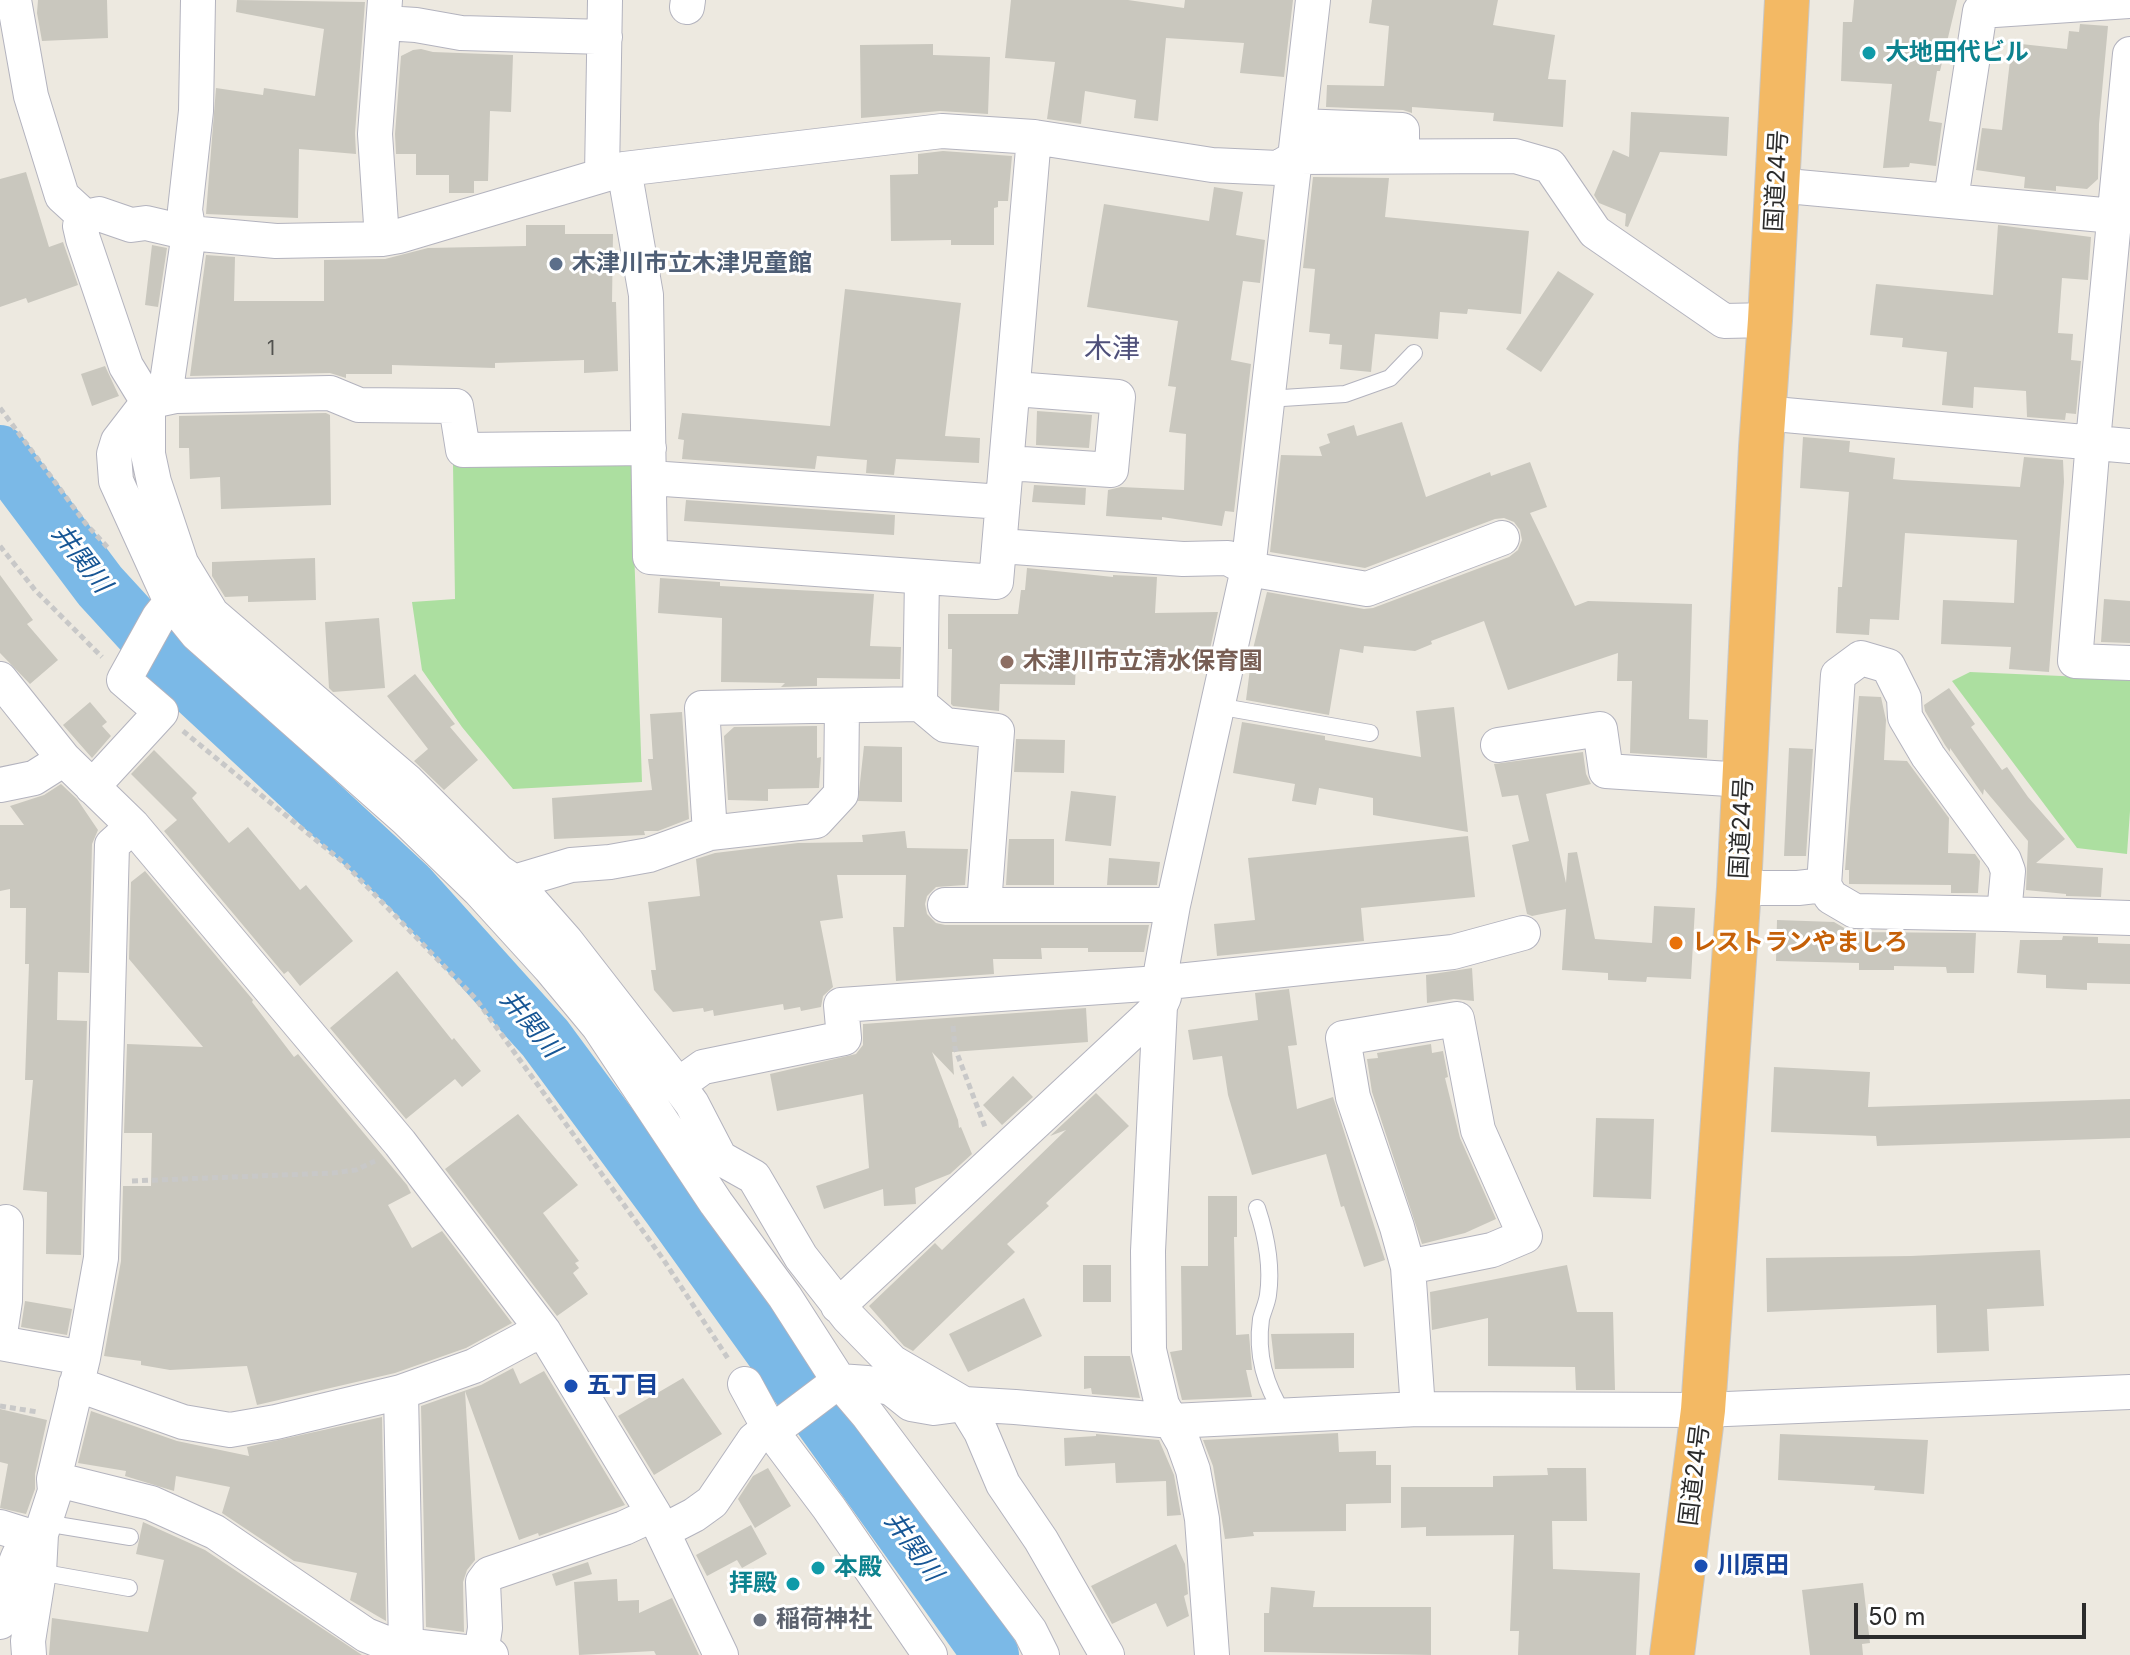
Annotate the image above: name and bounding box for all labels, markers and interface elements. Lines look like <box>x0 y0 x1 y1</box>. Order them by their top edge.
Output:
place label: 大地田代ビル <box>1885 39 2029 67</box>
marker: 大地田代ビル <box>1860 44 1878 62</box>
street label: 国道24号 <box>1760 129 1794 233</box>
place label: 木津川市立木津児童館 <box>572 250 812 278</box>
marker: 木津川市立木津児童館 <box>547 255 565 273</box>
district label: 木津 <box>1084 333 1140 367</box>
house number: 1 <box>267 337 275 361</box>
water label: 井関川 <box>45 519 117 599</box>
place label: 木津川市立清水保育園 <box>1023 648 1263 676</box>
marker: 木津川市立清水保育園 <box>998 653 1016 671</box>
street label: 国道24号 <box>1725 776 1759 880</box>
place label: レストランやましろ <box>1692 929 1908 957</box>
marker: レストランやましろ <box>1667 934 1685 952</box>
water label: 井関川 <box>493 984 567 1064</box>
place label: 五丁目 <box>587 1372 659 1400</box>
marker: 五丁目 <box>562 1377 580 1395</box>
street label: 国道24号 <box>1675 1423 1715 1527</box>
water label: 井関川 <box>877 1506 949 1588</box>
place label: 川原田 <box>1717 1552 1789 1580</box>
place label: 本殿 <box>834 1554 882 1582</box>
marker: 川原田 <box>1692 1557 1710 1575</box>
marker: 本殿 <box>809 1559 827 1577</box>
place label: 拝殿 <box>729 1570 777 1598</box>
marker: 拝殿 <box>784 1575 802 1593</box>
scale bar <box>1858 1587 2090 1637</box>
text: 50 m <box>1868 1602 1926 1631</box>
place label: 稲荷神社 <box>776 1606 872 1634</box>
marker: 稲荷神社 <box>751 1611 769 1629</box>

